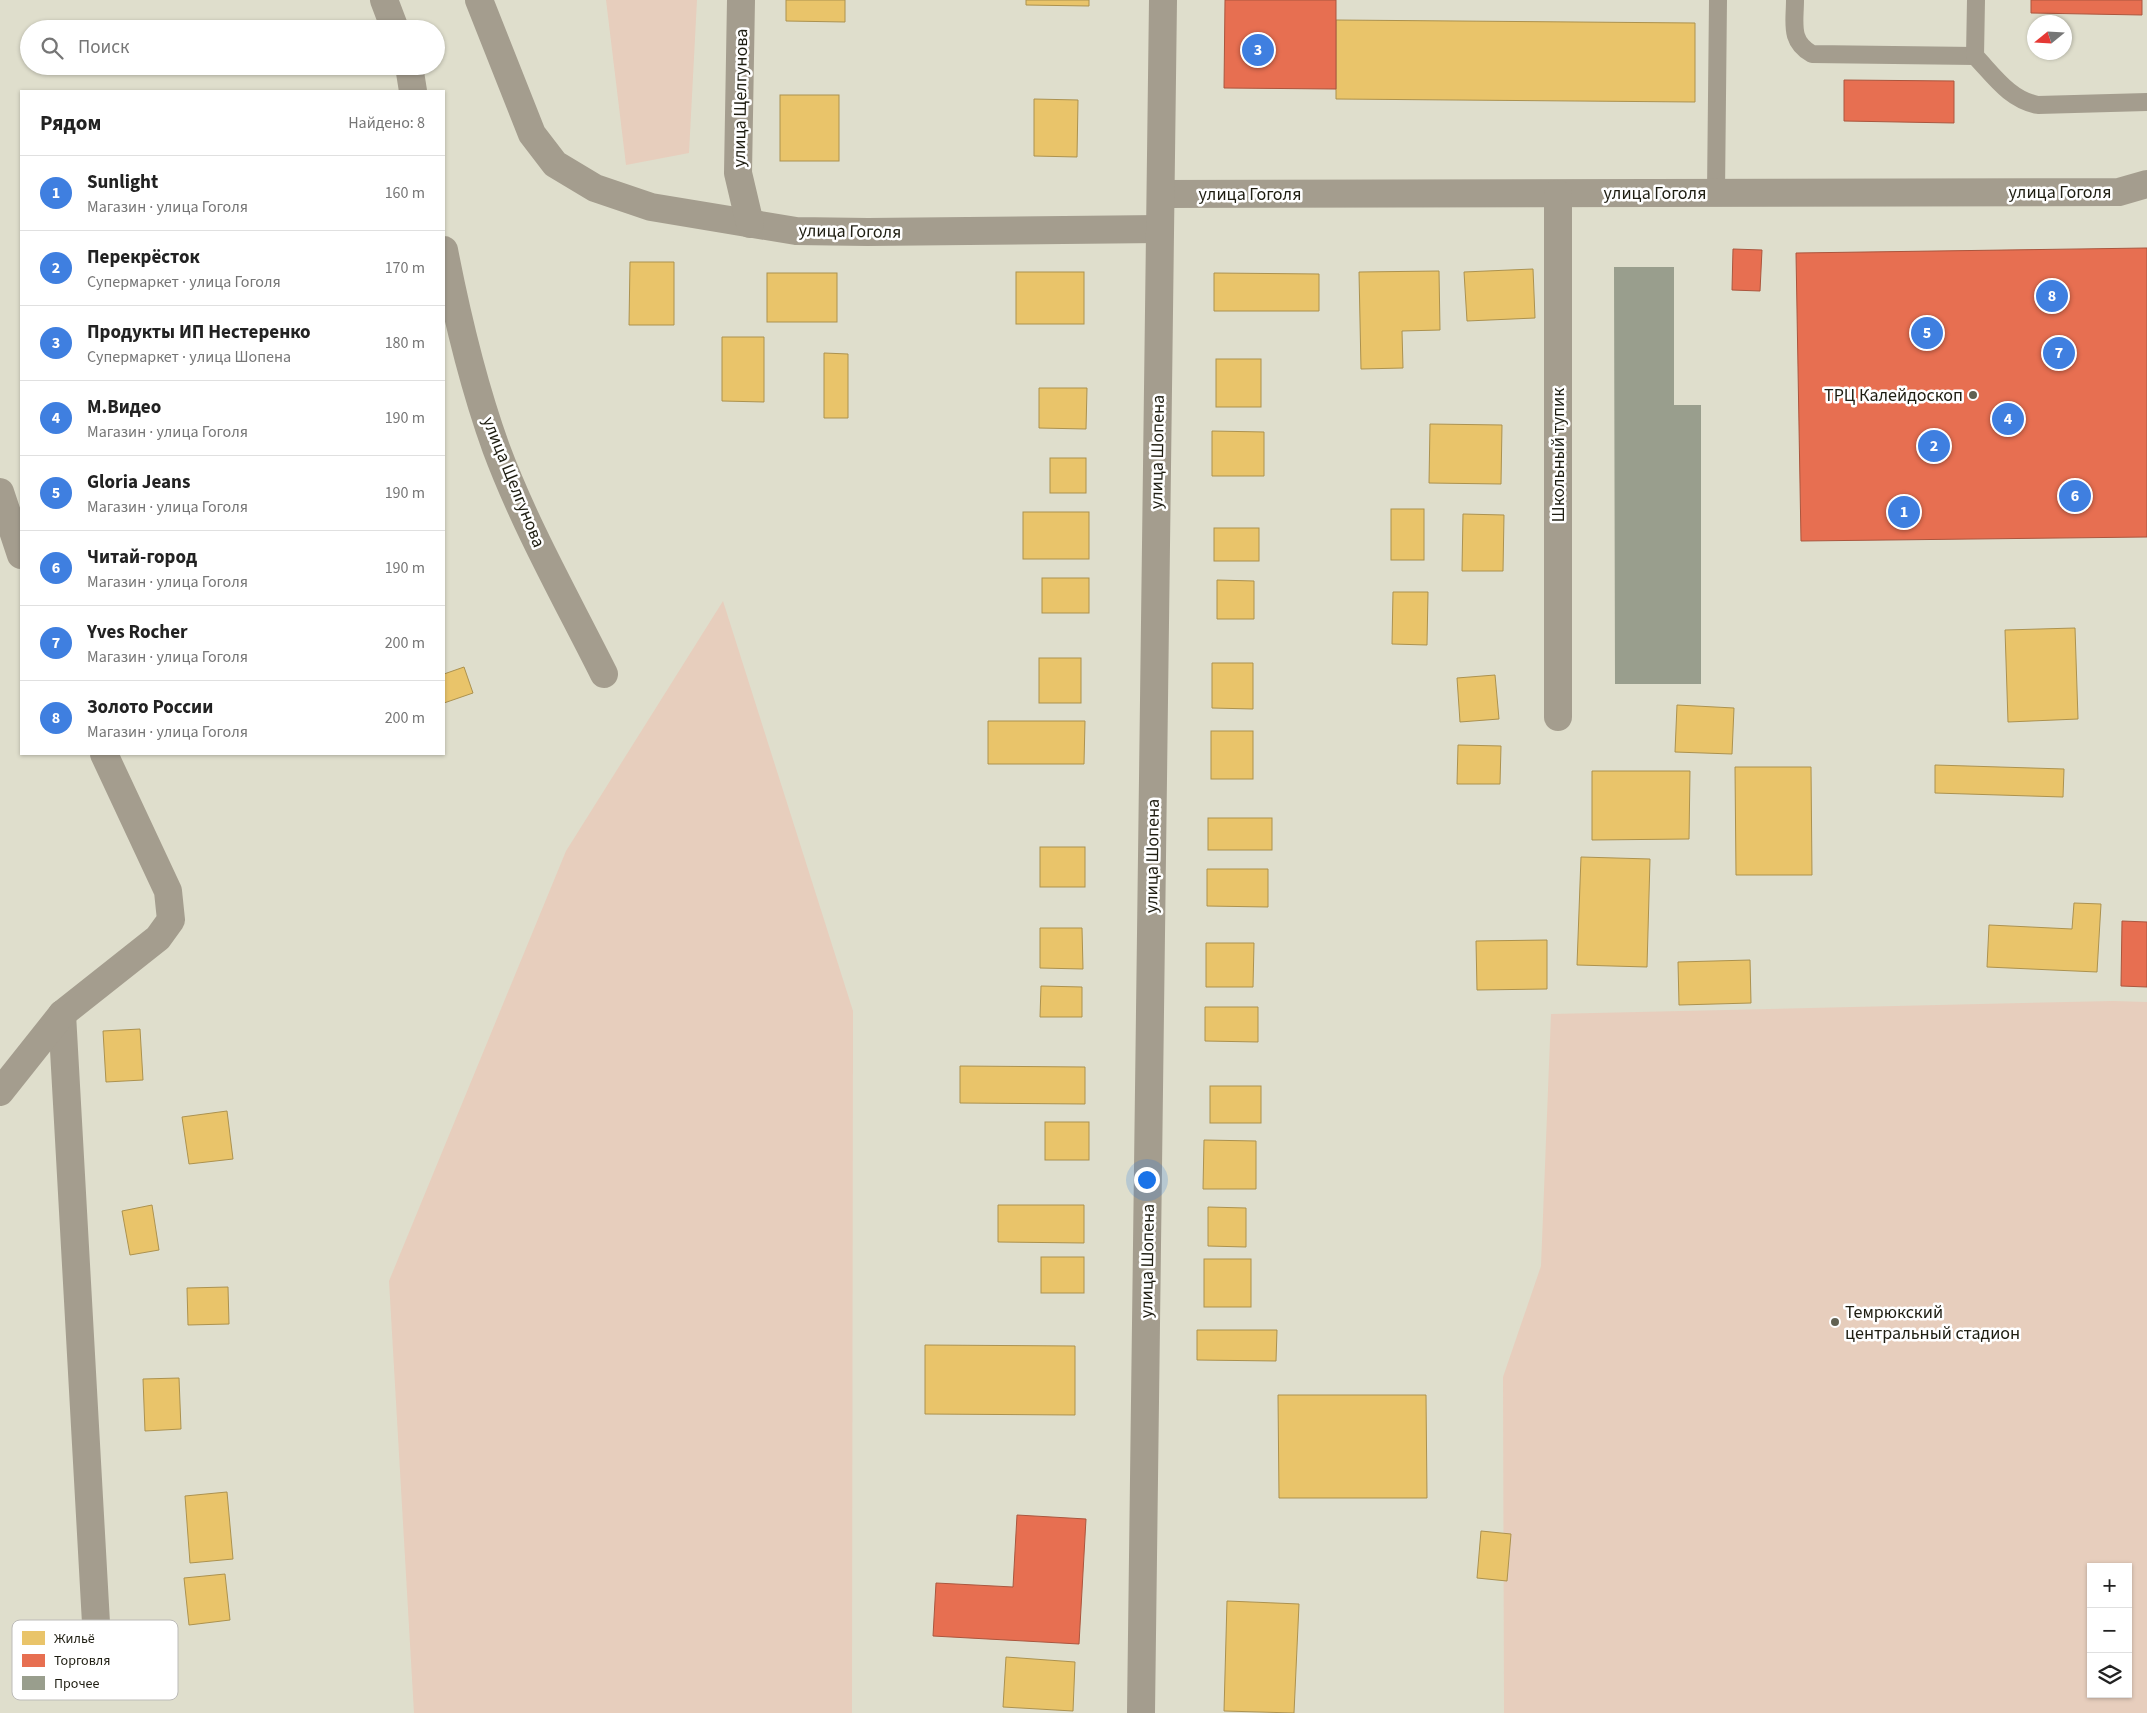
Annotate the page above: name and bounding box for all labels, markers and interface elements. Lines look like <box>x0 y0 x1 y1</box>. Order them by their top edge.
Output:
north arrow <box>2027 15 2072 60</box>
search box <box>20 20 445 75</box>
street label: улица Щелгунова <box>727 28 754 168</box>
pin: 3 <box>1242 31 1274 69</box>
icon: search <box>38 34 66 62</box>
text: Поиск <box>78 34 129 61</box>
text: Рядом <box>40 108 101 138</box>
text: Найдено: 8 <box>348 112 425 134</box>
text: Sunlight <box>87 169 158 196</box>
street label: улица Гоголя <box>2009 180 2111 205</box>
street label: улица Гоголя <box>1604 181 1706 206</box>
text: 1 <box>52 182 60 204</box>
text: 160 m <box>385 182 425 204</box>
street label: улица Гоголя <box>1199 182 1301 207</box>
text: Магазин · улица Гоголя <box>87 196 248 218</box>
street label: улица Гоголя <box>798 218 902 245</box>
text: Перекрёсток <box>87 244 200 271</box>
text: 2 <box>52 257 60 279</box>
text: 170 m <box>385 257 425 279</box>
text: Супермаркет · улица Гоголя <box>87 271 281 293</box>
pin: 8 <box>2036 277 2068 315</box>
pin: 5 <box>1911 314 1943 352</box>
text: Продукты ИП Нестеренко <box>87 319 311 346</box>
text: 3 <box>52 332 60 354</box>
text: 180 m <box>385 332 425 354</box>
pin: 7 <box>2043 334 2075 372</box>
text: Супермаркет · улица Шопена <box>87 346 291 368</box>
place label: ТРЦ Калейдоскоп <box>1824 383 1963 408</box>
street label: Школьный тупик <box>1546 388 1571 522</box>
marker: ТРЦ Калейдоскоп <box>1967 389 1979 401</box>
text: М.Видео <box>87 394 161 421</box>
street label: улица Шопена <box>1144 395 1171 509</box>
pin: 4 <box>1992 400 2024 438</box>
text: 4 <box>52 407 60 429</box>
text: 190 m <box>385 407 425 429</box>
street label: улица Щелгунова <box>476 413 551 551</box>
text: Магазин · улица Гоголя <box>87 421 248 443</box>
pin: 2 <box>1918 427 1950 465</box>
text: Gloria Jeans <box>87 469 190 496</box>
pin: 6 <box>2059 477 2091 515</box>
text: 5 <box>52 482 60 504</box>
text: 190 m <box>385 482 425 504</box>
pin: 1 <box>1888 493 1920 531</box>
text: Магазин · улица Гоголя <box>87 496 248 518</box>
text: Читай-город <box>87 544 197 571</box>
text: 6 <box>52 557 60 579</box>
text: 190 m <box>385 557 425 579</box>
text: Магазин · улица Гоголя <box>87 571 248 593</box>
text: Yves Rocher <box>87 619 188 646</box>
text: 7 <box>52 632 60 654</box>
text: 200 m <box>385 632 425 654</box>
text: Магазин · улица Гоголя <box>87 646 248 668</box>
text: Золото России <box>87 694 213 721</box>
text: 8 <box>52 707 60 729</box>
text: 200 m <box>385 707 425 729</box>
text: Магазин · улица Гоголя <box>87 721 248 743</box>
street label: улица Шопена <box>1139 799 1166 913</box>
your location <box>1134 1167 1160 1193</box>
street label: улица Шопена <box>1134 1204 1161 1318</box>
place label: Темрюкский центральный стадион <box>1845 1300 2020 1346</box>
marker: Темрюкский центральный стадион <box>1829 1316 1841 1328</box>
map controls <box>2087 1563 2132 1698</box>
button: + <box>2087 1563 2132 1608</box>
button: − <box>2087 1608 2132 1653</box>
legend <box>12 1620 178 1700</box>
text: Жильё <box>54 1629 95 1649</box>
text: Торговля <box>54 1651 110 1671</box>
button: layers <box>2087 1653 2132 1698</box>
text: Прочее <box>54 1674 99 1694</box>

